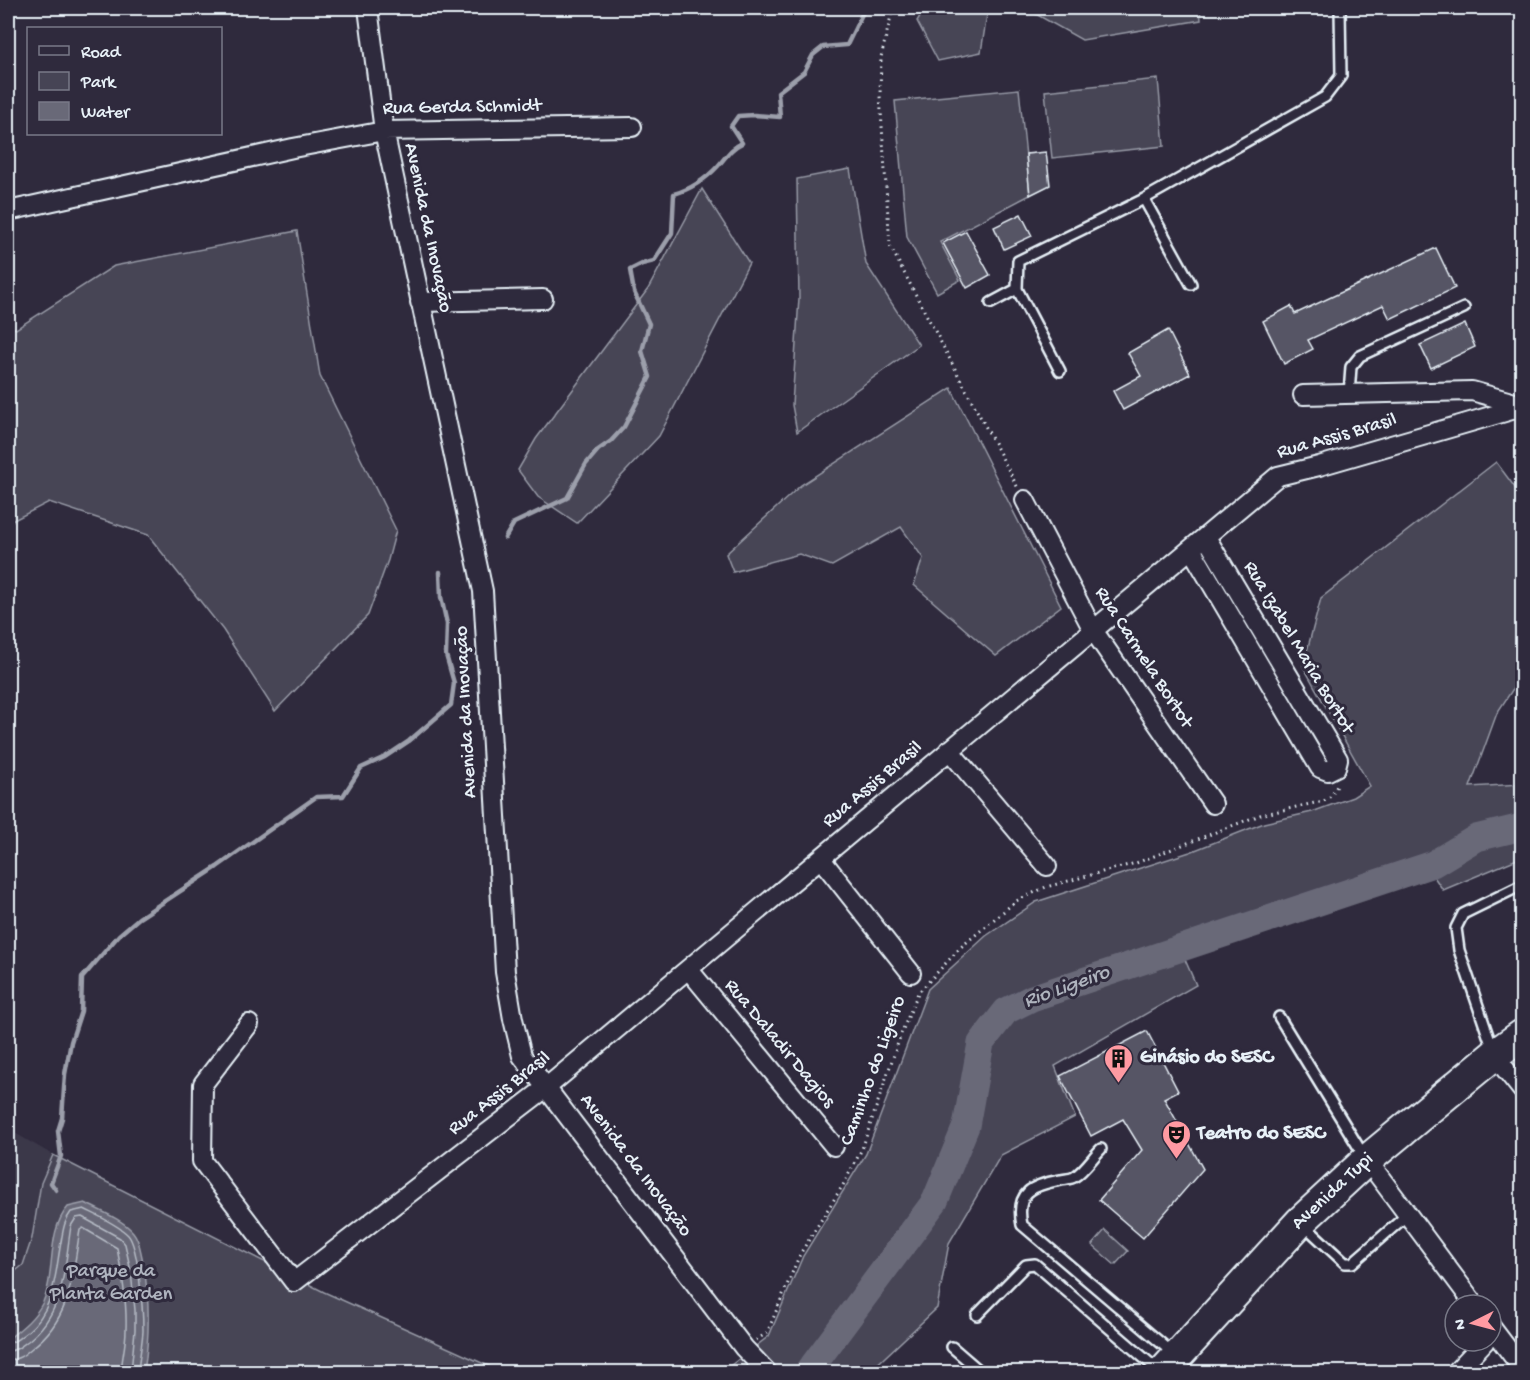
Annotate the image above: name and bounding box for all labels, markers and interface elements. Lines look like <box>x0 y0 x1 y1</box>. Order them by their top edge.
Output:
legend <box>27 27 222 135</box>
text: Road <box>81 43 122 64</box>
text: Park <box>80 73 117 94</box>
street label: Rua Gerda Schmidt <box>383 95 543 121</box>
text: Water <box>81 103 131 124</box>
street label: Avenida da Inovação <box>398 141 456 315</box>
street label: Rua Assis Brasil <box>1275 409 1399 465</box>
street label: Rua Izabel Maria Bortot <box>1237 558 1360 740</box>
street label: Rua Carmela Bortot <box>1089 583 1198 735</box>
street label: Avenida da Inovação <box>451 625 483 799</box>
street label: Rua Assis Brasil <box>818 737 928 833</box>
water label: Rio Ligeiro <box>1021 961 1114 1015</box>
street label: Rua Daladir Dagios <box>719 975 840 1113</box>
street label: Caminho do Ligeiro <box>836 993 912 1149</box>
building icon: Ginásio do SESC <box>1103 1042 1135 1084</box>
street label: Rua Assis Brasil <box>444 1047 556 1141</box>
place label: Ginásio do SESC <box>1140 1047 1275 1070</box>
street label: Avenida da Inovação <box>574 1090 696 1242</box>
theatre icon: Teatro do SESC <box>1160 1118 1192 1160</box>
place label: Teatro do SESC <box>1195 1123 1327 1146</box>
street label: Avenida Tupi <box>1287 1148 1378 1235</box>
park label: Parque da Planta Garden <box>49 1261 173 1307</box>
north arrow <box>1443 1293 1503 1353</box>
text: N <box>1452 1317 1472 1330</box>

